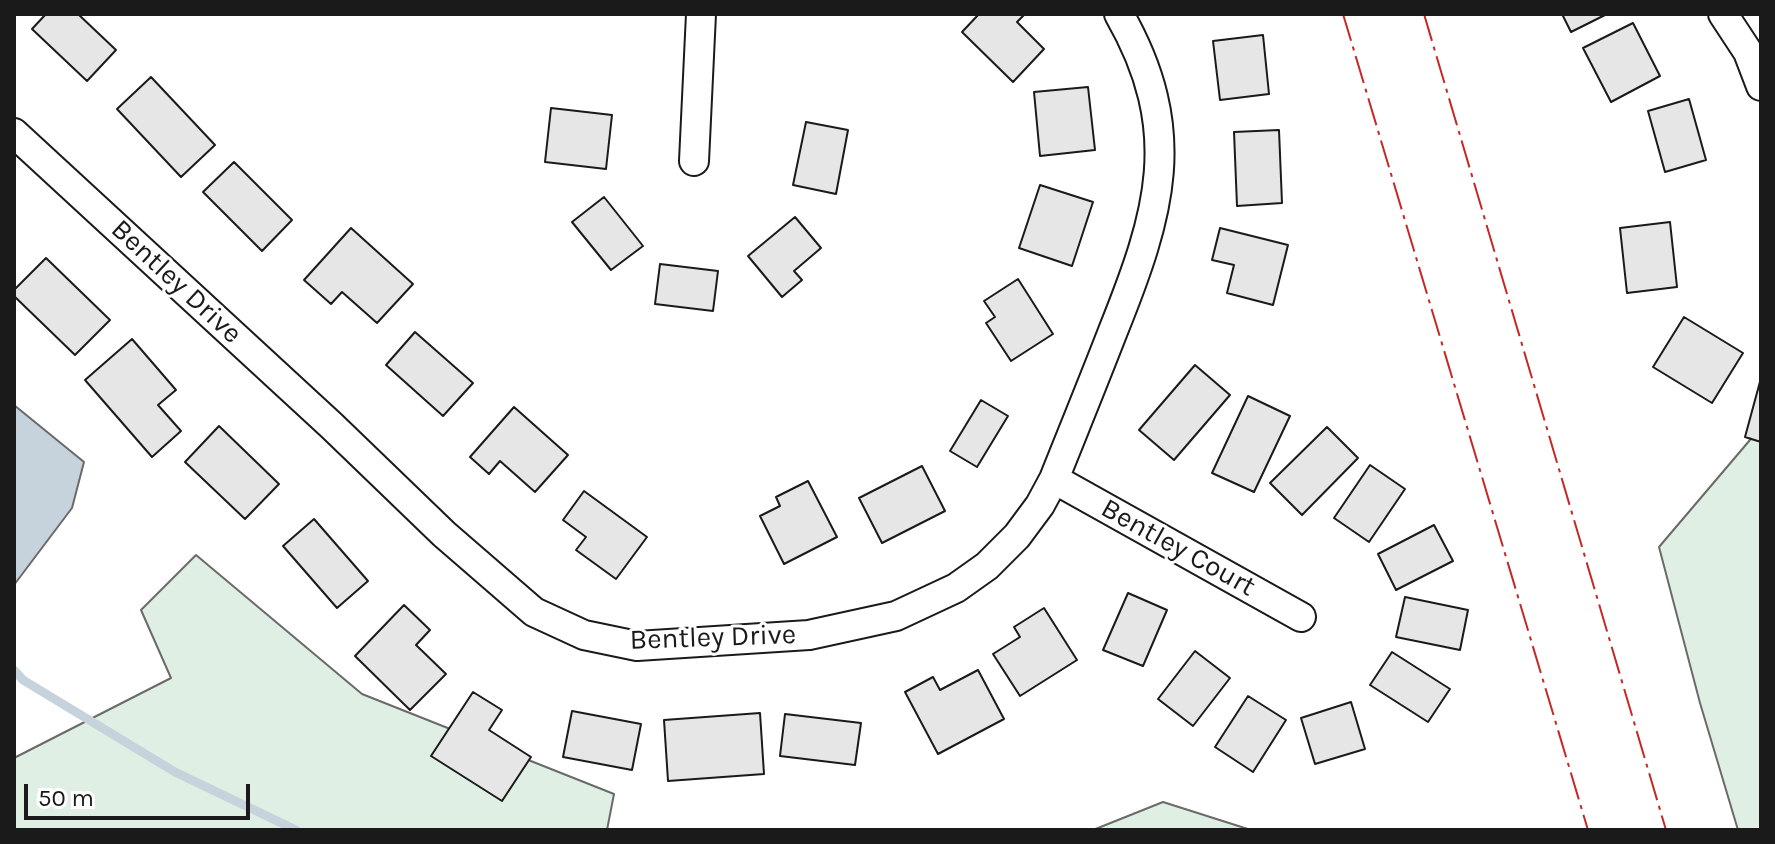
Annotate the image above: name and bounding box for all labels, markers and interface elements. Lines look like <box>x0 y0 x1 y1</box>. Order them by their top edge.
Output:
street label: Bentley Drive <box>104 213 248 351</box>
street label: Bentley Court <box>1095 492 1261 604</box>
street label: Bentley Drive <box>629 618 797 658</box>
scale bar <box>28 768 254 818</box>
text: 50 m <box>38 784 94 812</box>

